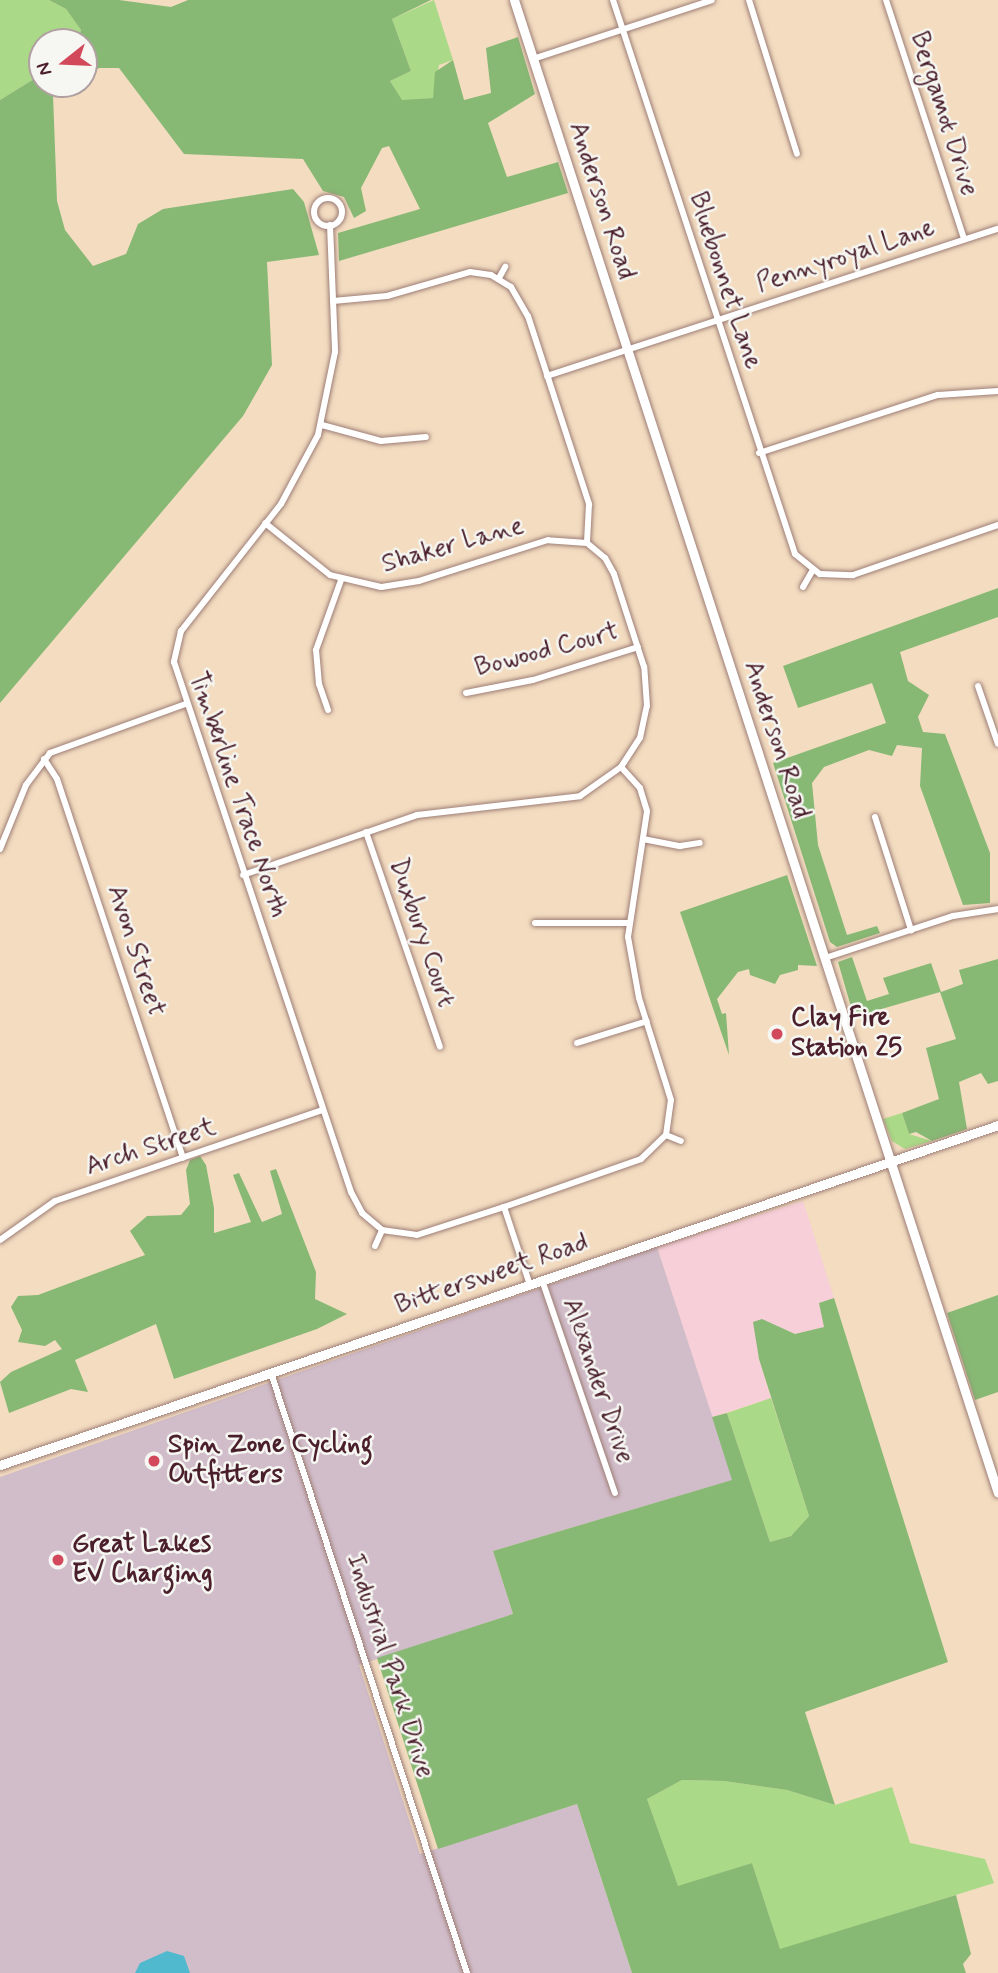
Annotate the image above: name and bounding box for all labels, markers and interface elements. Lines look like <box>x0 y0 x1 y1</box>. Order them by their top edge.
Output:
north arrow <box>28 28 98 98</box>
street label: Bergamot Drive <box>902 29 984 199</box>
text: N <box>31 59 58 79</box>
street label: Anderson Road <box>561 119 641 283</box>
street label: Bluebonnet Lane <box>681 188 767 374</box>
street label: Pennyroyal Lane <box>752 213 940 301</box>
street label: Shaker Lane <box>382 512 524 580</box>
street label: Bowood Court <box>472 617 622 685</box>
street label: Anderson Road <box>736 658 816 822</box>
street label: Timberline Trace North <box>181 671 293 919</box>
street label: Duxbury Court <box>380 852 462 1014</box>
street label: Avon Street <box>99 882 171 1020</box>
place label: Clay Fire Station 25 <box>791 1003 902 1064</box>
marker: Clay Fire Station 25 <box>769 1026 785 1042</box>
street label: Arch Street <box>82 1112 220 1184</box>
street label: Bittersweet Road <box>391 1227 593 1323</box>
street label: Alexander Drive <box>554 1295 640 1467</box>
place label: Spin Zone Cycling Outfitters <box>168 1430 374 1492</box>
marker: Spin Zone Cycling Outfitters <box>146 1453 162 1469</box>
place label: Great Lakes EV Charging <box>72 1529 213 1590</box>
marker: Great Lakes EV Charging <box>50 1552 66 1568</box>
street label: Industrial Park Drive <box>339 1554 439 1778</box>

